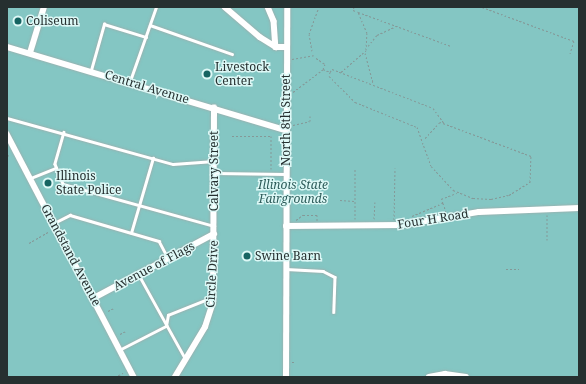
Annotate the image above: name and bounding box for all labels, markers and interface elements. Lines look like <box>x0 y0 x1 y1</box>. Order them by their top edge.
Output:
place label: Coliseum <box>26 14 79 28</box>
marker: Coliseum <box>13 16 23 26</box>
place label: Livestock Center <box>215 60 269 88</box>
street label: Central Avenue <box>103 67 191 107</box>
marker: Livestock Center <box>202 69 212 79</box>
street label: North 8th Street <box>279 74 293 166</box>
street label: Calvary Street <box>207 131 221 211</box>
place label: Illinois State Police <box>56 169 121 197</box>
marker: Illinois State Police <box>43 178 53 188</box>
park label: Illinois State Fairgrounds <box>258 178 328 206</box>
street label: Grandstand Avenue <box>38 202 104 308</box>
street label: Four H Road <box>397 206 469 232</box>
street label: Avenue of Flags <box>111 239 197 293</box>
street label: Circle Drive <box>203 240 221 308</box>
place label: Swine Barn <box>255 249 321 263</box>
marker: Swine Barn <box>242 251 252 261</box>

